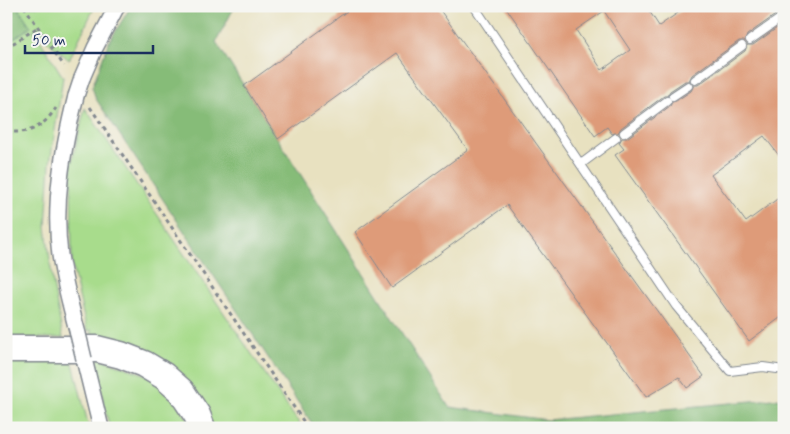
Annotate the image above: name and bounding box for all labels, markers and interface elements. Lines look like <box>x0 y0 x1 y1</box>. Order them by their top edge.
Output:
scale bar <box>25 22 152 54</box>
text: 50 m <box>32 31 66 51</box>

